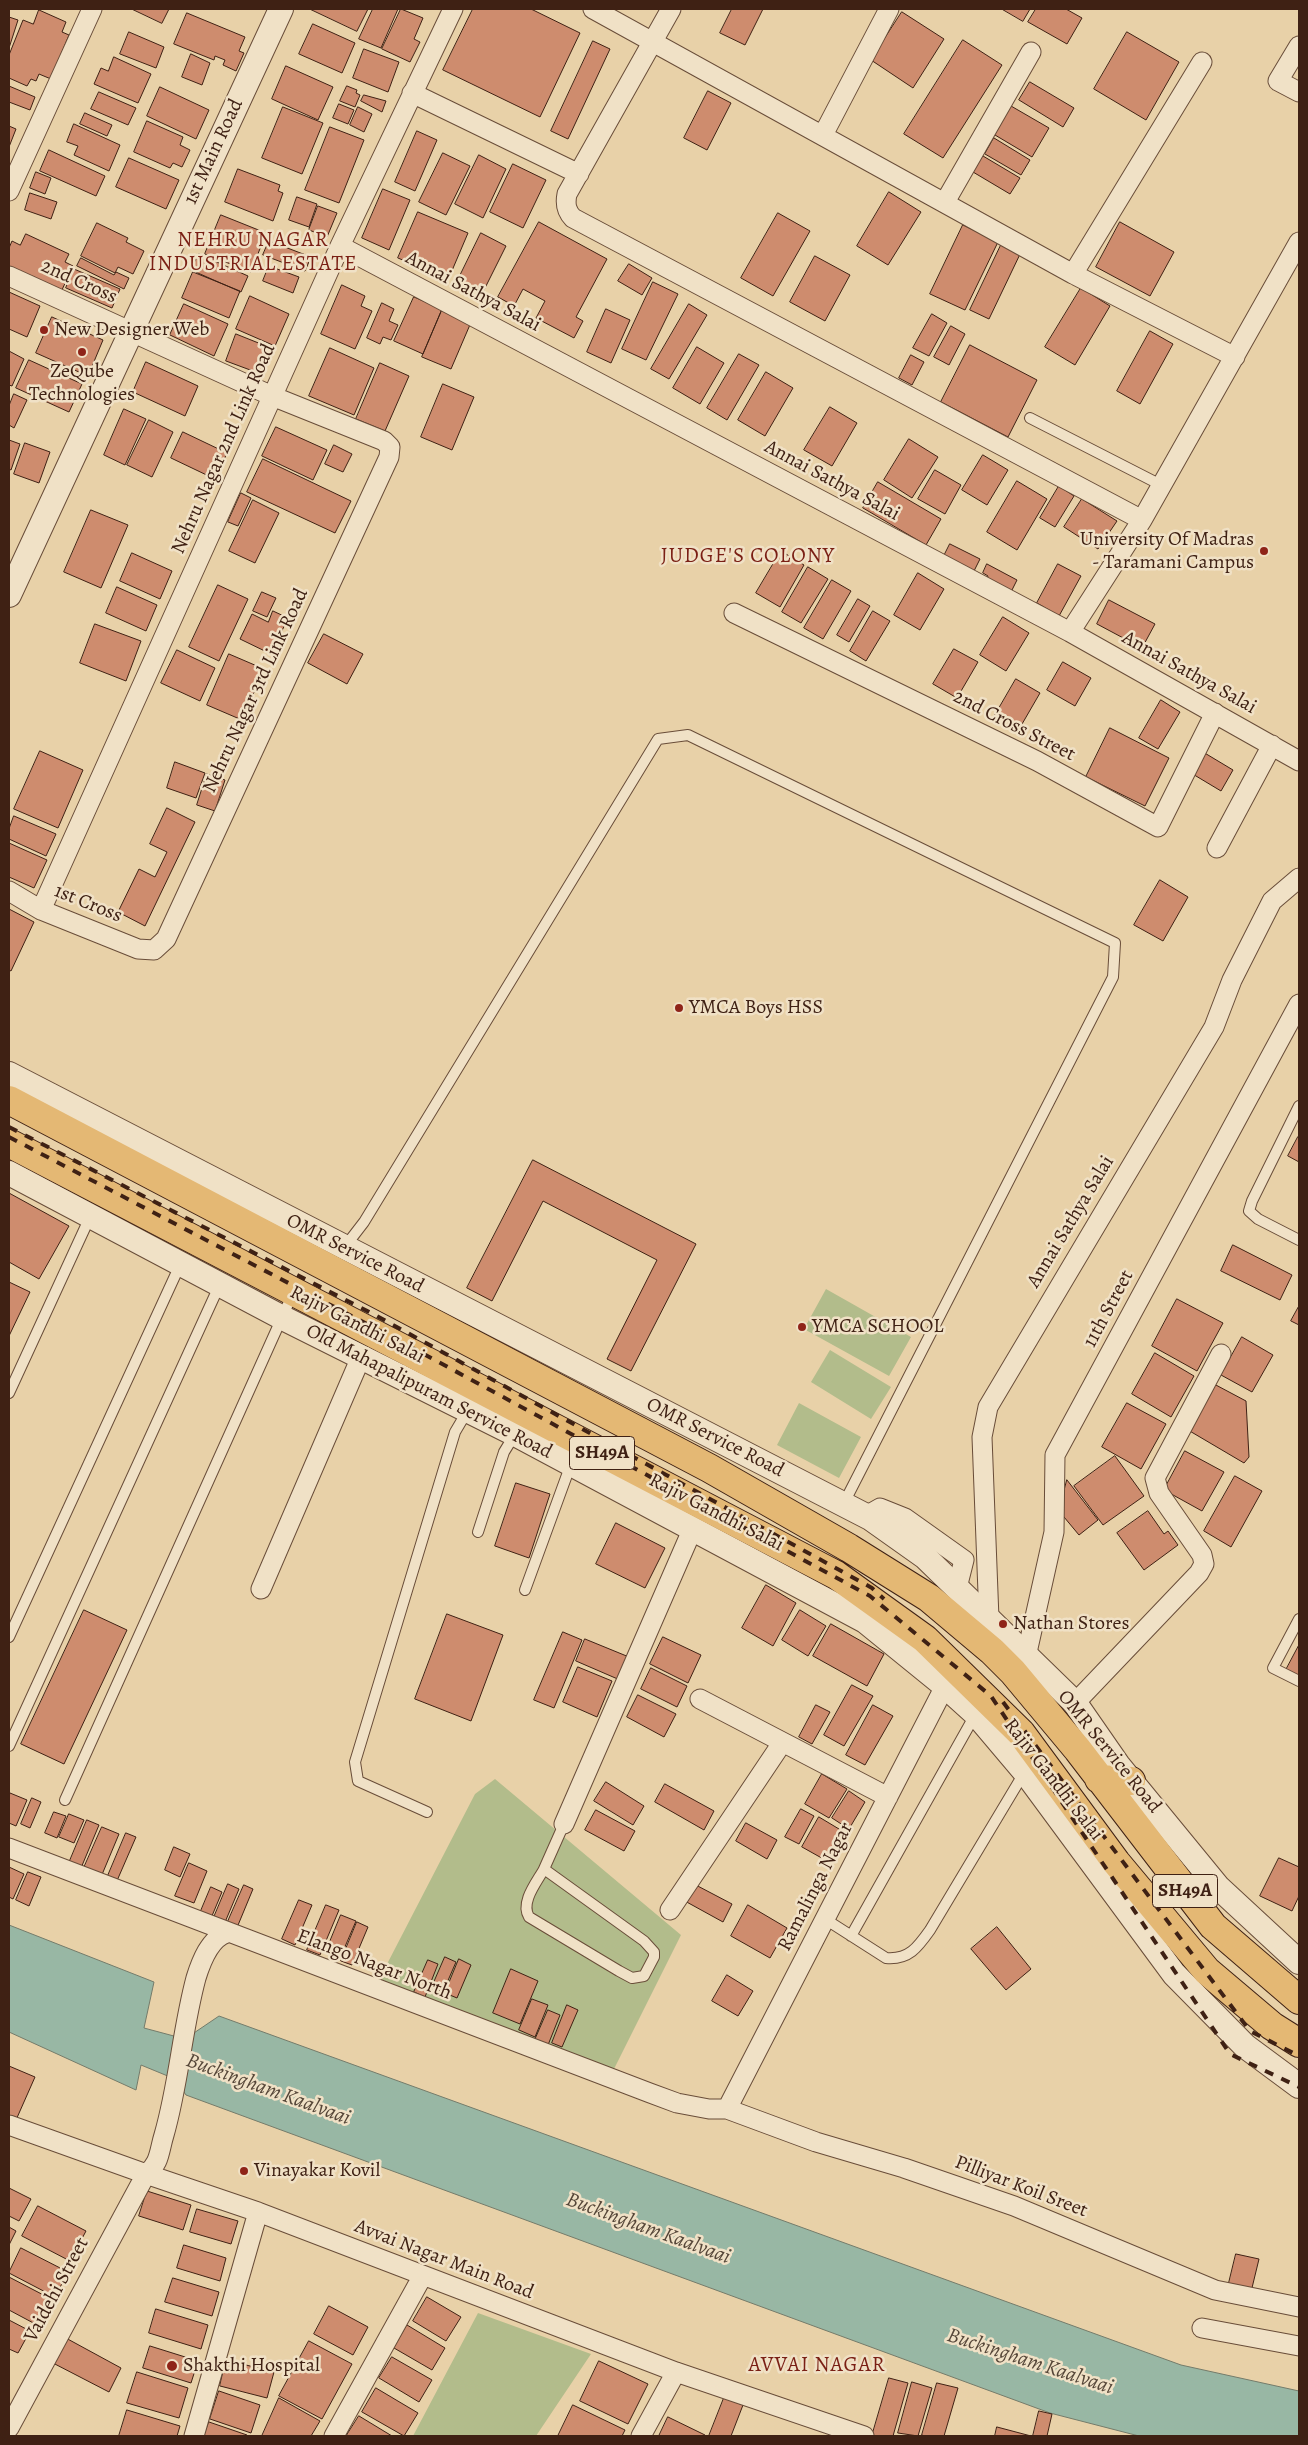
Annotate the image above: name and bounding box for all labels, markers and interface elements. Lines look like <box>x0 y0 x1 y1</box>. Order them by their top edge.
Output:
street label: 1st Main Road <box>179 95 249 209</box>
district label: NEHRU NAGAR INDUSTRIAL ESTATE <box>147 228 359 278</box>
street label: Annai Sathya Salai <box>401 246 545 338</box>
street label: 2nd Cross <box>37 255 121 309</box>
place label: New Designer Web <box>54 318 210 342</box>
marker: New Designer Web <box>38 324 50 336</box>
street label: Nehru Nagar 2nd Link Road <box>167 340 281 558</box>
marker: ZeQube Technologies <box>76 346 88 358</box>
place label: ZeQube Technologies <box>29 360 135 407</box>
street label: Annai Sathya Salai <box>760 435 904 527</box>
place label: University Of Madras - Taramani Campus <box>1080 528 1254 575</box>
district label: JUDGE'S COLONY <box>659 544 837 570</box>
marker: University Of Madras - Taramani Campus <box>1258 545 1270 557</box>
street label: Nehru Nagar 3rd Link Road <box>198 585 314 797</box>
street label: Annai Sathya Salai <box>1118 626 1260 720</box>
street label: 2nd Cross Street <box>949 685 1079 767</box>
street label: 1st Cross <box>51 880 125 928</box>
place label: YMCA Boys HSS <box>689 996 823 1020</box>
marker: YMCA Boys HSS <box>673 1002 685 1014</box>
street label: Annai Sathya Salai <box>1022 1152 1120 1292</box>
street label: OMR Service Road <box>282 1209 428 1299</box>
street label: 11th Street <box>1079 1266 1139 1352</box>
street label: Rajiv Gandhi Salai <box>285 1281 429 1369</box>
place label: YMCA SCHOOL <box>812 1315 943 1339</box>
street label: Old Mahapalipuram Service Road <box>302 1319 556 1465</box>
marker: YMCA SCHOOL <box>796 1321 808 1333</box>
street label: OMR Service Road <box>642 1393 788 1483</box>
road number: SH49A <box>570 1436 634 1470</box>
street label: Rajiv Gandhi Salai <box>644 1469 788 1557</box>
place label: Nathan Stores <box>1013 1612 1129 1636</box>
marker: Nathan Stores <box>997 1618 1009 1630</box>
street label: OMR Service Road <box>1052 1686 1166 1818</box>
street label: Rajiv Gandhi Salai <box>998 1714 1108 1846</box>
street label: Ramalinga Nagar <box>773 1818 859 1956</box>
road number: SH49A <box>1152 1874 1218 1908</box>
street label: Elango Nagar North <box>293 1924 455 2006</box>
water label: Buckingham Kaalvaai <box>182 2049 354 2131</box>
street label: Pilliyar Koil Sreet <box>951 2151 1091 2223</box>
place label: Vinayakar Kovil <box>254 2159 380 2183</box>
marker: Vinayakar Kovil <box>238 2165 250 2177</box>
water label: Buckingham Kaalvaai <box>562 2188 734 2270</box>
street label: Avvai Nagar Main Road <box>351 2215 537 2305</box>
street label: Vaidehi Street <box>19 2234 95 2346</box>
water label: Buckingham Kaalvaai <box>944 2323 1116 2401</box>
district label: AVVAI NAGAR <box>747 2353 887 2379</box>
place label: Shakthi Hospital <box>183 2354 320 2378</box>
marker: Shakthi Hospital <box>165 2359 179 2373</box>

